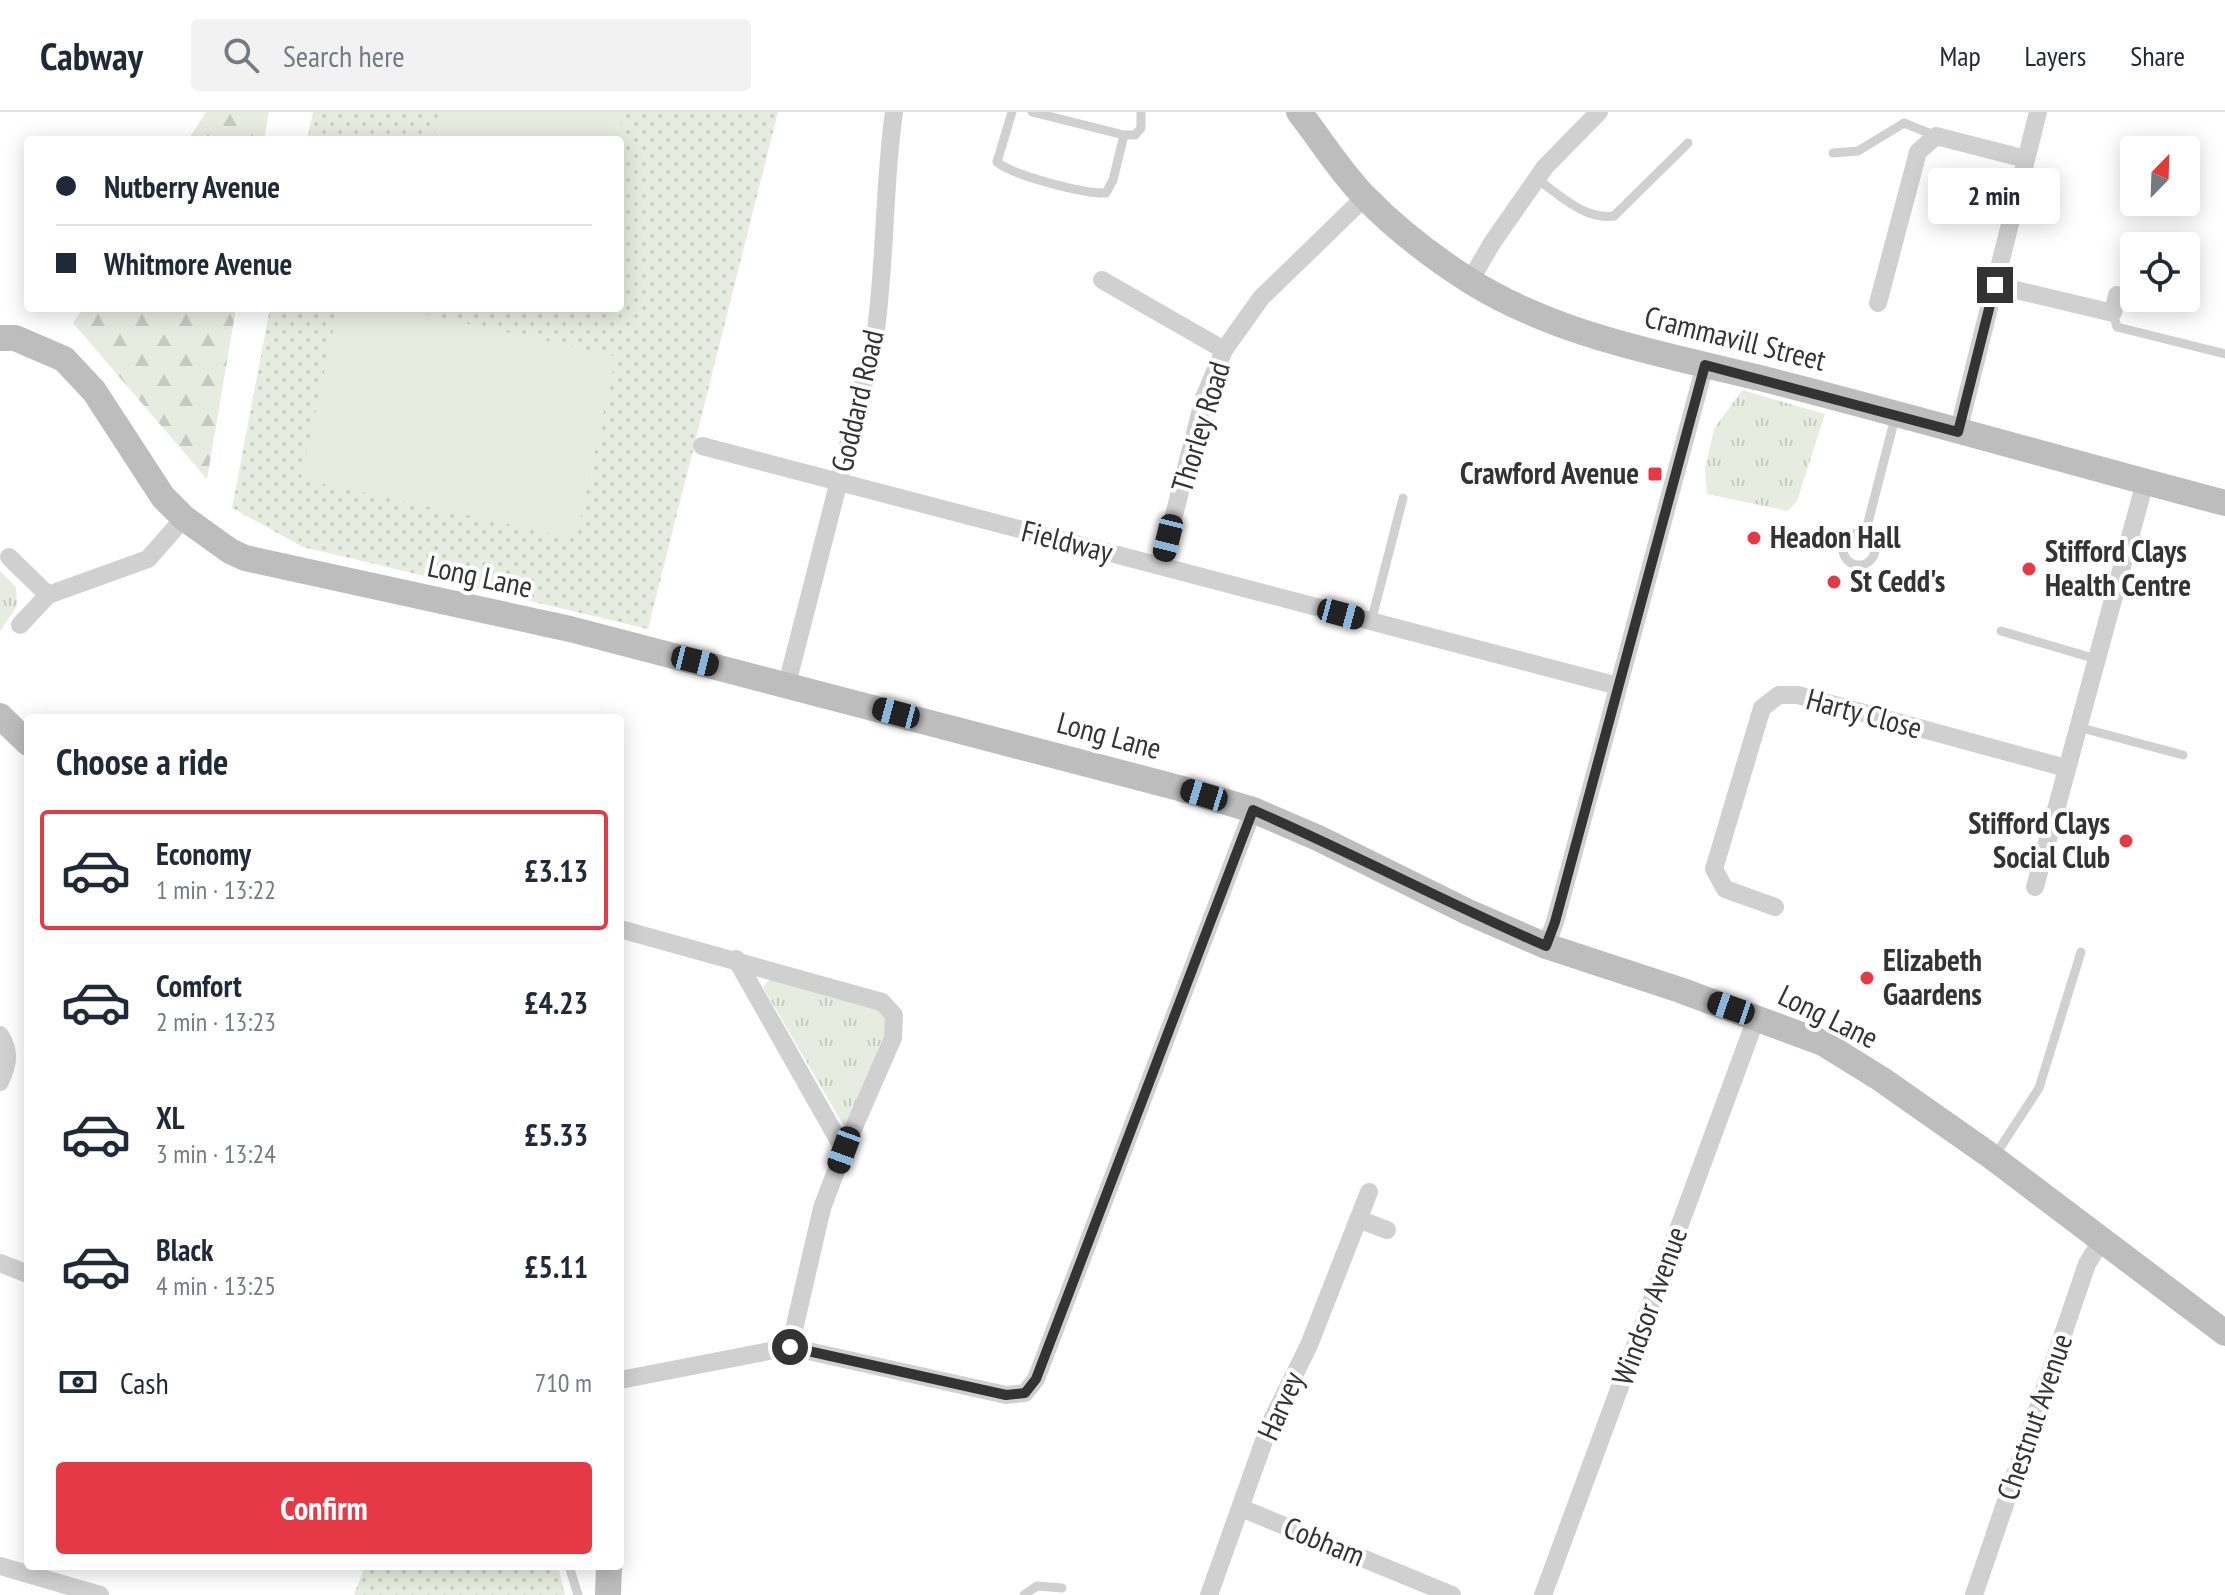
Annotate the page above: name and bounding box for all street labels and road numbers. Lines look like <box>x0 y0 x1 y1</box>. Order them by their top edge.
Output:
street label: Crammavill Street <box>1641 296 1831 379</box>
street label: Goddard Road <box>821 326 892 475</box>
street label: Thorley Road <box>1161 356 1238 497</box>
street label: Fieldway <box>1018 510 1118 571</box>
street label: Long Lane <box>424 545 536 606</box>
street label: Harty Close <box>1802 678 1926 747</box>
street label: Long Lane <box>1053 702 1166 767</box>
street label: Long Lane <box>1772 975 1885 1056</box>
street label: Windsor Avenue <box>1602 1221 1695 1390</box>
street label: Chestnut Avenue <box>1987 1328 2080 1505</box>
street label: Harvey <box>1247 1364 1312 1446</box>
street label: Cobham <box>1278 1507 1371 1574</box>

